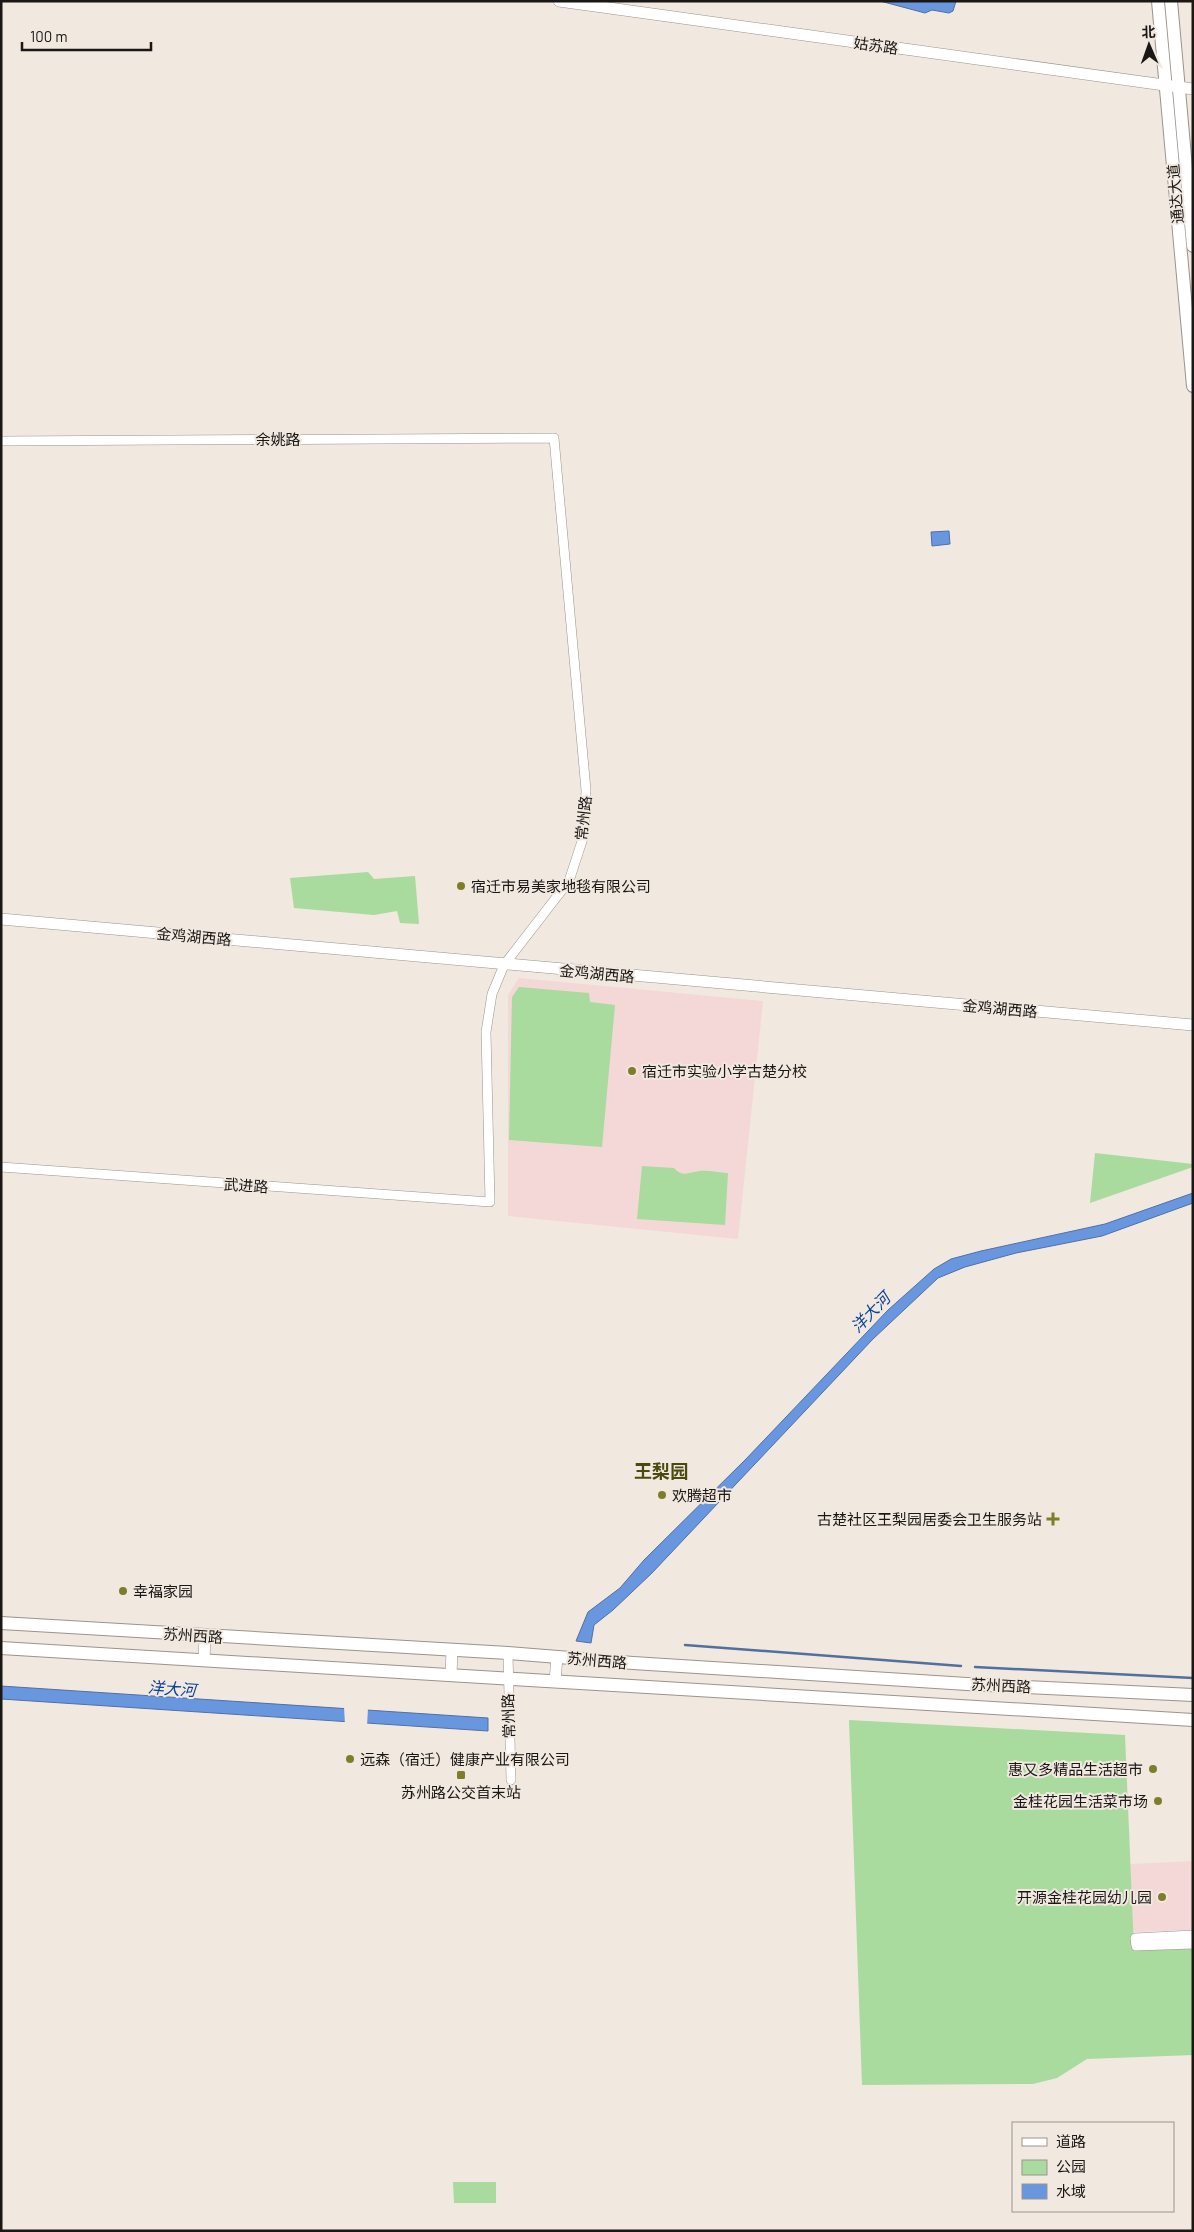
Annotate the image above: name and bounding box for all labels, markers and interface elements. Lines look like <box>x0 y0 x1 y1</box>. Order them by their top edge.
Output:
scale bar <box>22 20 151 52</box>
north arrow <box>1124 20 1174 70</box>
text: 北 <box>1141 23 1156 40</box>
text: 100 m <box>30 27 68 45</box>
street label: 姑苏路 <box>852 33 900 57</box>
street label: 通达大道 <box>1163 163 1187 225</box>
street label: 余姚路 <box>255 430 301 448</box>
street label: 常州路 <box>572 795 594 841</box>
place label: 宿迁市易美家地毯有限公司 <box>471 877 651 895</box>
marker: 宿迁市易美家地毯有限公司 <box>455 880 467 892</box>
street label: 金鸡湖西路 <box>156 924 232 948</box>
street label: 金鸡湖西路 <box>559 961 635 985</box>
street label: 金鸡湖西路 <box>962 996 1038 1020</box>
place label: 宿迁市实验小学古楚分校 <box>642 1062 807 1080</box>
marker: 宿迁市实验小学古楚分校 <box>626 1065 638 1077</box>
street label: 武进路 <box>223 1174 269 1196</box>
water label: 洋大河 <box>846 1286 896 1336</box>
district label: 王梨园 <box>634 1460 688 1482</box>
place label: 欢腾超市 <box>672 1486 732 1504</box>
marker: 欢腾超市 <box>656 1489 668 1501</box>
place label: 古楚社区王梨园居委会卫生服务站 <box>817 1510 1042 1528</box>
marker: 古楚社区王梨园居委会卫生服务站 <box>1046 1512 1060 1526</box>
place label: 幸福家园 <box>133 1582 193 1600</box>
marker: 幸福家园 <box>117 1585 129 1597</box>
street label: 苏州西路 <box>162 1624 224 1646</box>
street label: 苏州西路 <box>566 1648 628 1672</box>
street label: 苏州西路 <box>971 1674 1031 1696</box>
water label: 洋大河 <box>147 1677 200 1699</box>
street label: 常州路 <box>498 1693 518 1739</box>
place label: 远森（宿迁）健康产业有限公司 <box>360 1750 570 1768</box>
marker: 远森（宿迁）健康产业有限公司 <box>344 1753 356 1765</box>
place label: 惠又多精品生活超市 <box>1008 1760 1143 1778</box>
marker: 惠又多精品生活超市 <box>1147 1763 1159 1775</box>
marker: 苏州路公交首末站 <box>455 1769 467 1781</box>
place label: 苏州路公交首末站 <box>401 1783 521 1801</box>
place label: 金桂花园生活菜市场 <box>1013 1792 1148 1810</box>
marker: 金桂花园生活菜市场 <box>1152 1795 1164 1807</box>
place label: 开源金桂花园幼儿园 <box>1017 1888 1152 1906</box>
marker: 开源金桂花园幼儿园 <box>1156 1891 1168 1903</box>
legend <box>1012 2122 1174 2212</box>
text: 道路 <box>1056 2132 1086 2150</box>
text: 公园 <box>1056 2157 1086 2175</box>
text: 水域 <box>1056 2182 1086 2200</box>

